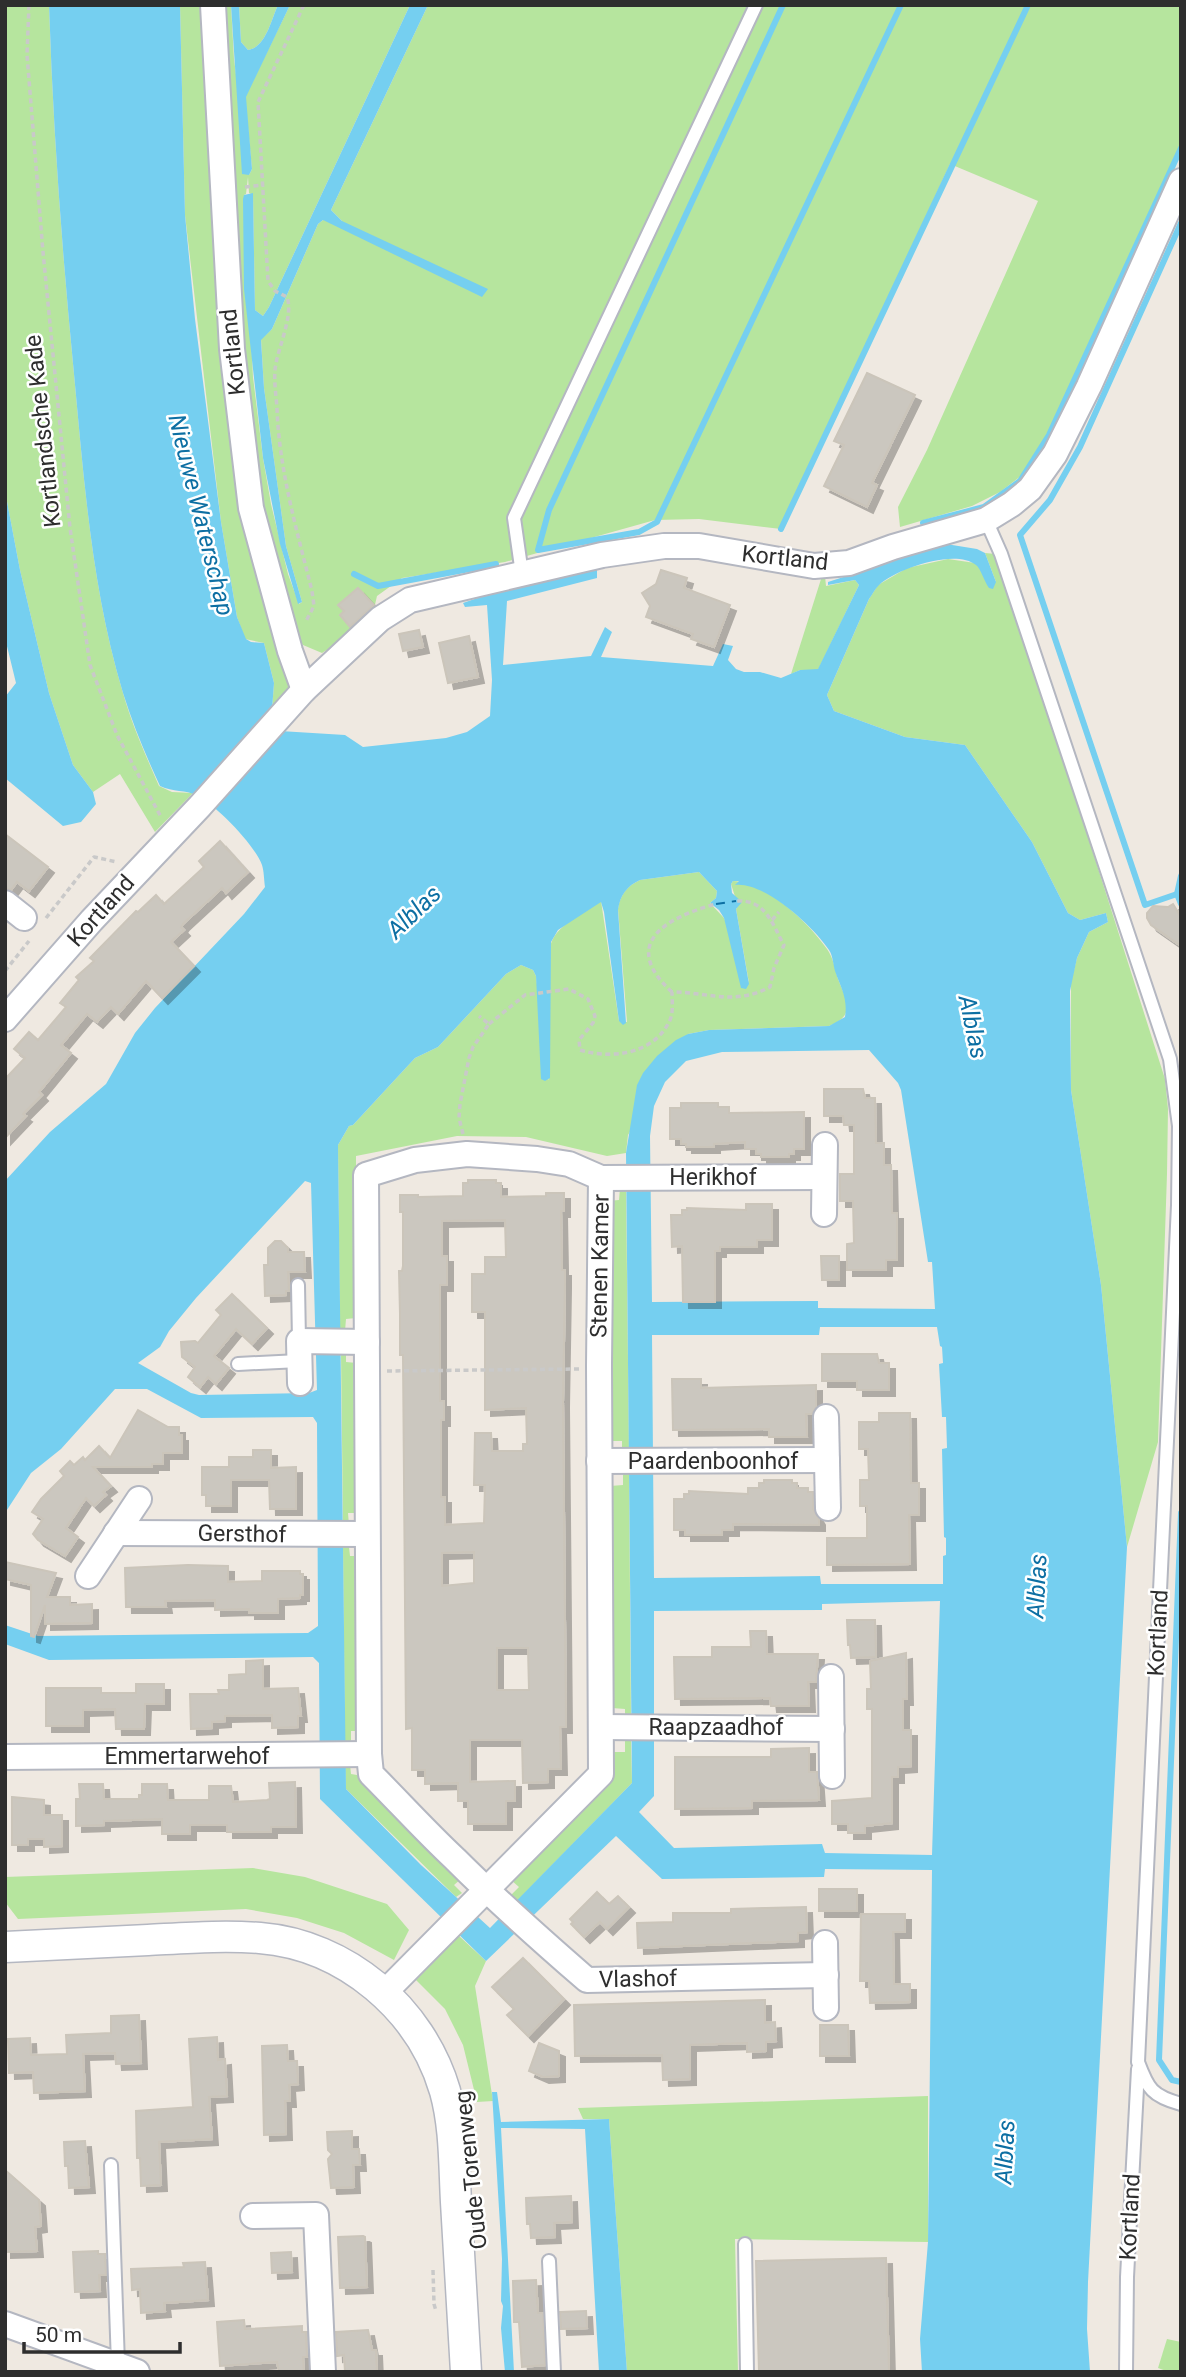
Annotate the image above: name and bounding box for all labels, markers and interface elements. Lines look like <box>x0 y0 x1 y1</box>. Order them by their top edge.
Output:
street label: Kortland <box>215 307 251 397</box>
street label: Kortlandsche Kade <box>19 333 67 529</box>
water label: Nieuwe Waterschap <box>162 411 240 619</box>
street label: Kortland <box>740 540 830 576</box>
street label: Kortland <box>62 870 140 952</box>
water label: Alblas <box>380 880 447 945</box>
water label: Alblas <box>952 992 993 1061</box>
street label: Herikhof <box>669 1164 758 1191</box>
street label: Stenen Kamer <box>585 1194 615 1338</box>
street label: Paardenboonhof <box>628 1448 799 1475</box>
street label: Gersthof <box>197 1520 288 1548</box>
water label: Alblas <box>1021 1553 1053 1620</box>
street label: Kortland <box>1142 1589 1174 1677</box>
street label: Raapzaadhof <box>648 1714 785 1741</box>
street label: Emmertarwehof <box>104 1743 271 1770</box>
street label: Vlashof <box>599 1965 678 1993</box>
street label: Oude Torenweg <box>449 2089 493 2251</box>
water label: Alblas <box>989 2119 1021 2186</box>
street label: Kortland <box>1114 2173 1146 2261</box>
scale bar <box>24 2310 180 2354</box>
text: 50 m <box>35 2323 82 2347</box>

